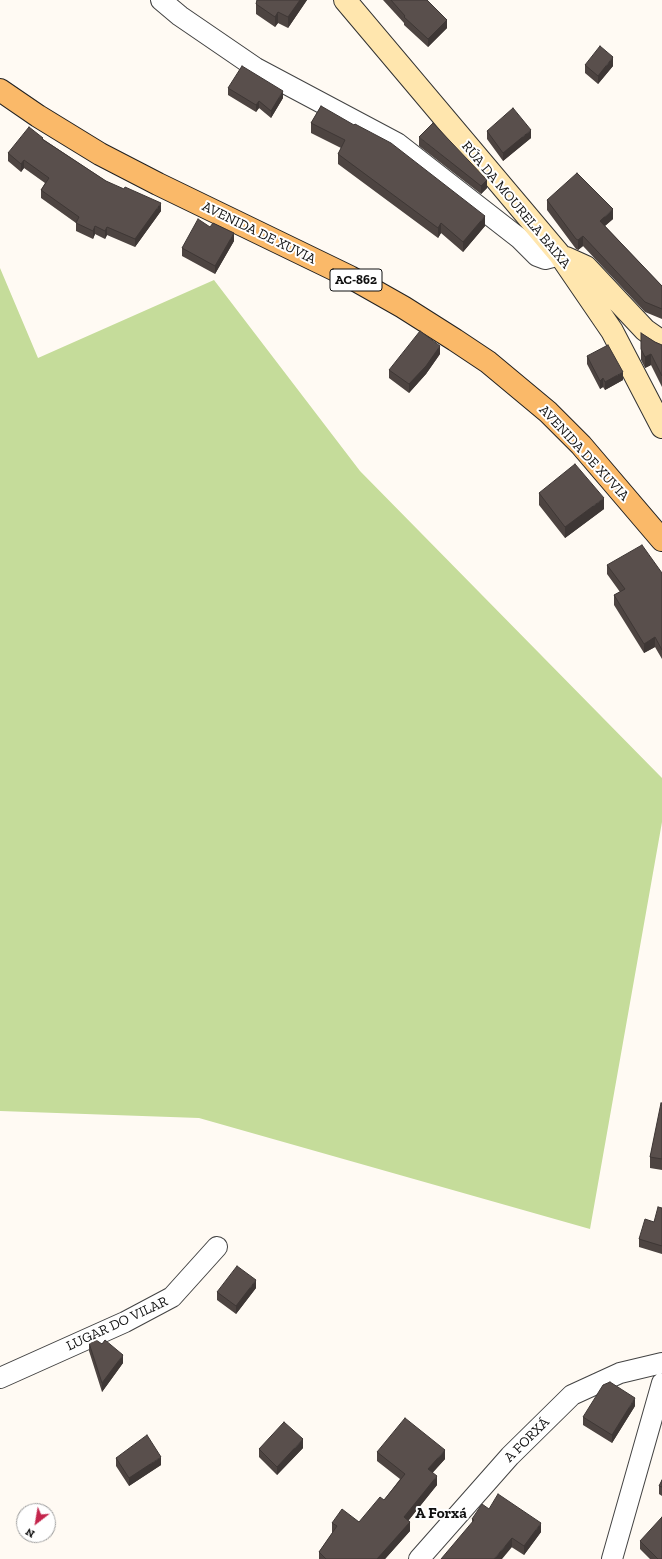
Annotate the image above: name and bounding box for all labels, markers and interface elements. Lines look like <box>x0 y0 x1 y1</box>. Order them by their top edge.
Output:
street label: RÚA DA MOURELA BAIXA <box>458 138 574 272</box>
street label: AVENIDA DE XUVIA <box>199 198 319 268</box>
road number: AC-862 <box>330 269 382 291</box>
street label: AVENIDA DE XUVIA <box>535 402 633 504</box>
street label: LUGAR DO VILAR <box>64 1293 170 1355</box>
street label: A FORXÁ <box>501 1414 553 1466</box>
north arrow <box>16 1503 56 1543</box>
district label: A Forxá <box>415 1505 467 1523</box>
text: N <box>23 1525 37 1541</box>

